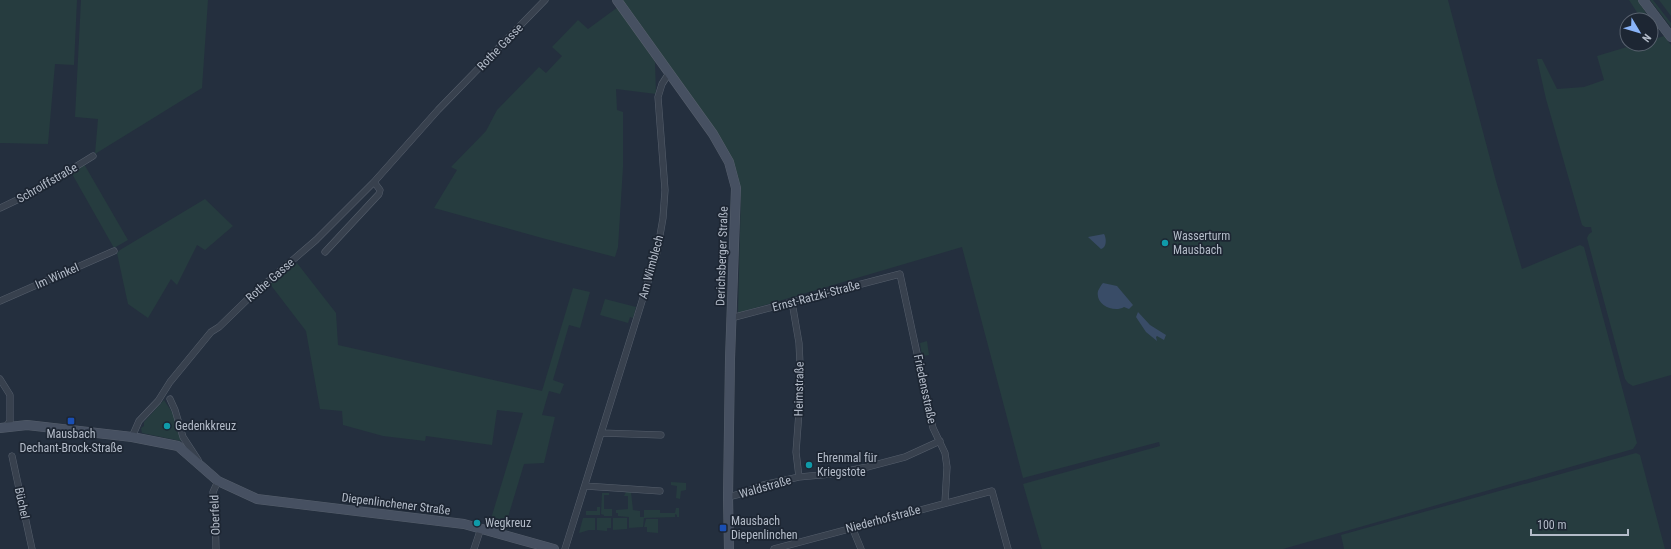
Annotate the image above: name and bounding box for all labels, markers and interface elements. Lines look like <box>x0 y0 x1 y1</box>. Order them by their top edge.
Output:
north arrow <box>1619 12 1659 52</box>
street label: Rothe Gasse <box>474 20 526 73</box>
text: N <box>1639 31 1654 45</box>
street label: Schroiffstraße <box>14 160 80 206</box>
street label: Derichsberger Straße <box>713 206 731 306</box>
place label: Wasserturm Mausbach <box>1173 229 1230 257</box>
street label: Am Wimblech <box>636 233 666 300</box>
marker: Wasserturm Mausbach <box>1160 238 1170 248</box>
street label: Rothe Gasse <box>243 255 297 305</box>
street label: Im Winkel <box>33 260 81 292</box>
street label: Ernst-Ratzki-Straße <box>771 277 862 314</box>
street label: Friedensstraße <box>911 353 939 425</box>
street label: Heimstraße <box>792 361 806 417</box>
marker: Mausbach Dechant-Brock-Straße <box>66 416 76 426</box>
place label: Gedenkkreuz <box>175 419 236 433</box>
marker: Gedenkkreuz <box>162 421 172 431</box>
place label: Mausbach Dechant-Brock-Straße <box>20 427 123 455</box>
place label: Ehrenmal für Kriegstote <box>817 451 878 479</box>
marker: Ehrenmal für Kriegstote <box>804 460 814 470</box>
street label: Waldstraße <box>737 473 793 501</box>
street label: Büchel <box>12 486 32 520</box>
street label: Diepenlinchener Straße <box>341 490 452 518</box>
street label: Oberfeld <box>207 494 223 535</box>
street label: Niederhofstraße <box>844 502 922 536</box>
scale bar <box>1531 511 1628 537</box>
place label: Mausbach Diepenlinchen <box>731 514 798 542</box>
place label: Wegkreuz <box>485 516 531 530</box>
marker: Wegkreuz <box>472 518 482 528</box>
text: 100 m <box>1537 518 1567 532</box>
marker: Mausbach Diepenlinchen <box>718 523 728 533</box>

